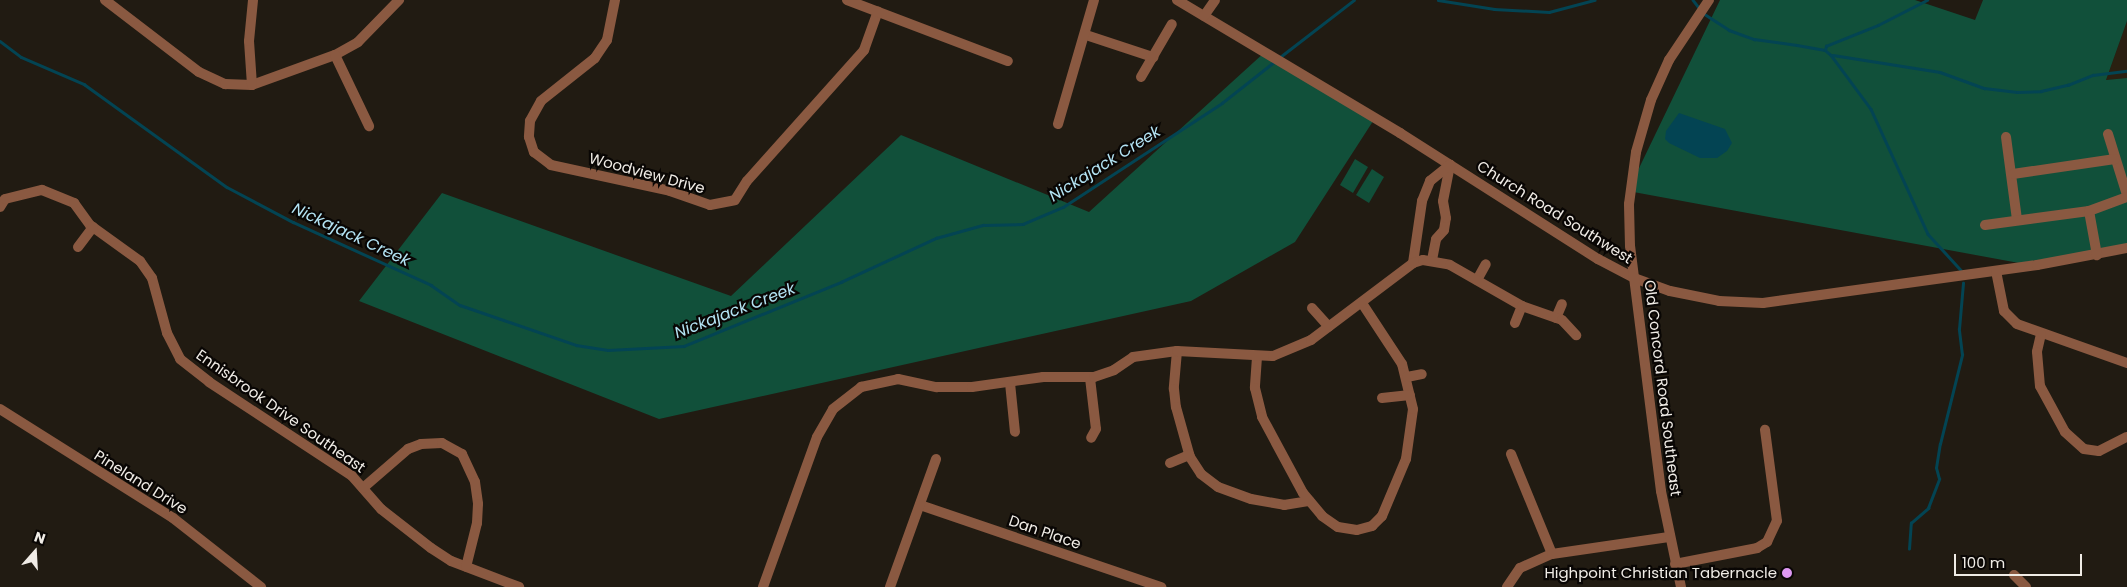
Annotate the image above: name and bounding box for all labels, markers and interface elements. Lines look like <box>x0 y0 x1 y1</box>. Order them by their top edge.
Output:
water label: Nickajack Creek <box>1046 122 1164 206</box>
street label: Woodview Drive <box>587 149 707 197</box>
street label: Church Road Southwest <box>1474 157 1636 267</box>
water label: Nickajack Creek <box>289 199 413 271</box>
water label: Nickajack Creek <box>672 279 798 343</box>
street label: Old Concord Road Southeast <box>1641 279 1685 497</box>
street label: Ennisbrook Drive Southeast <box>193 346 369 476</box>
street label: Pineland Drive <box>91 446 191 518</box>
street label: Dan Place <box>1006 511 1084 553</box>
north arrow <box>10 527 60 577</box>
text: N <box>32 527 48 549</box>
scale bar <box>1957 544 2084 576</box>
text: 100 m <box>1962 552 2005 573</box>
place label: Highpoint Christian Tabernacle <box>1544 564 1777 582</box>
marker: Highpoint Christian Tabernacle <box>1781 567 1793 579</box>

